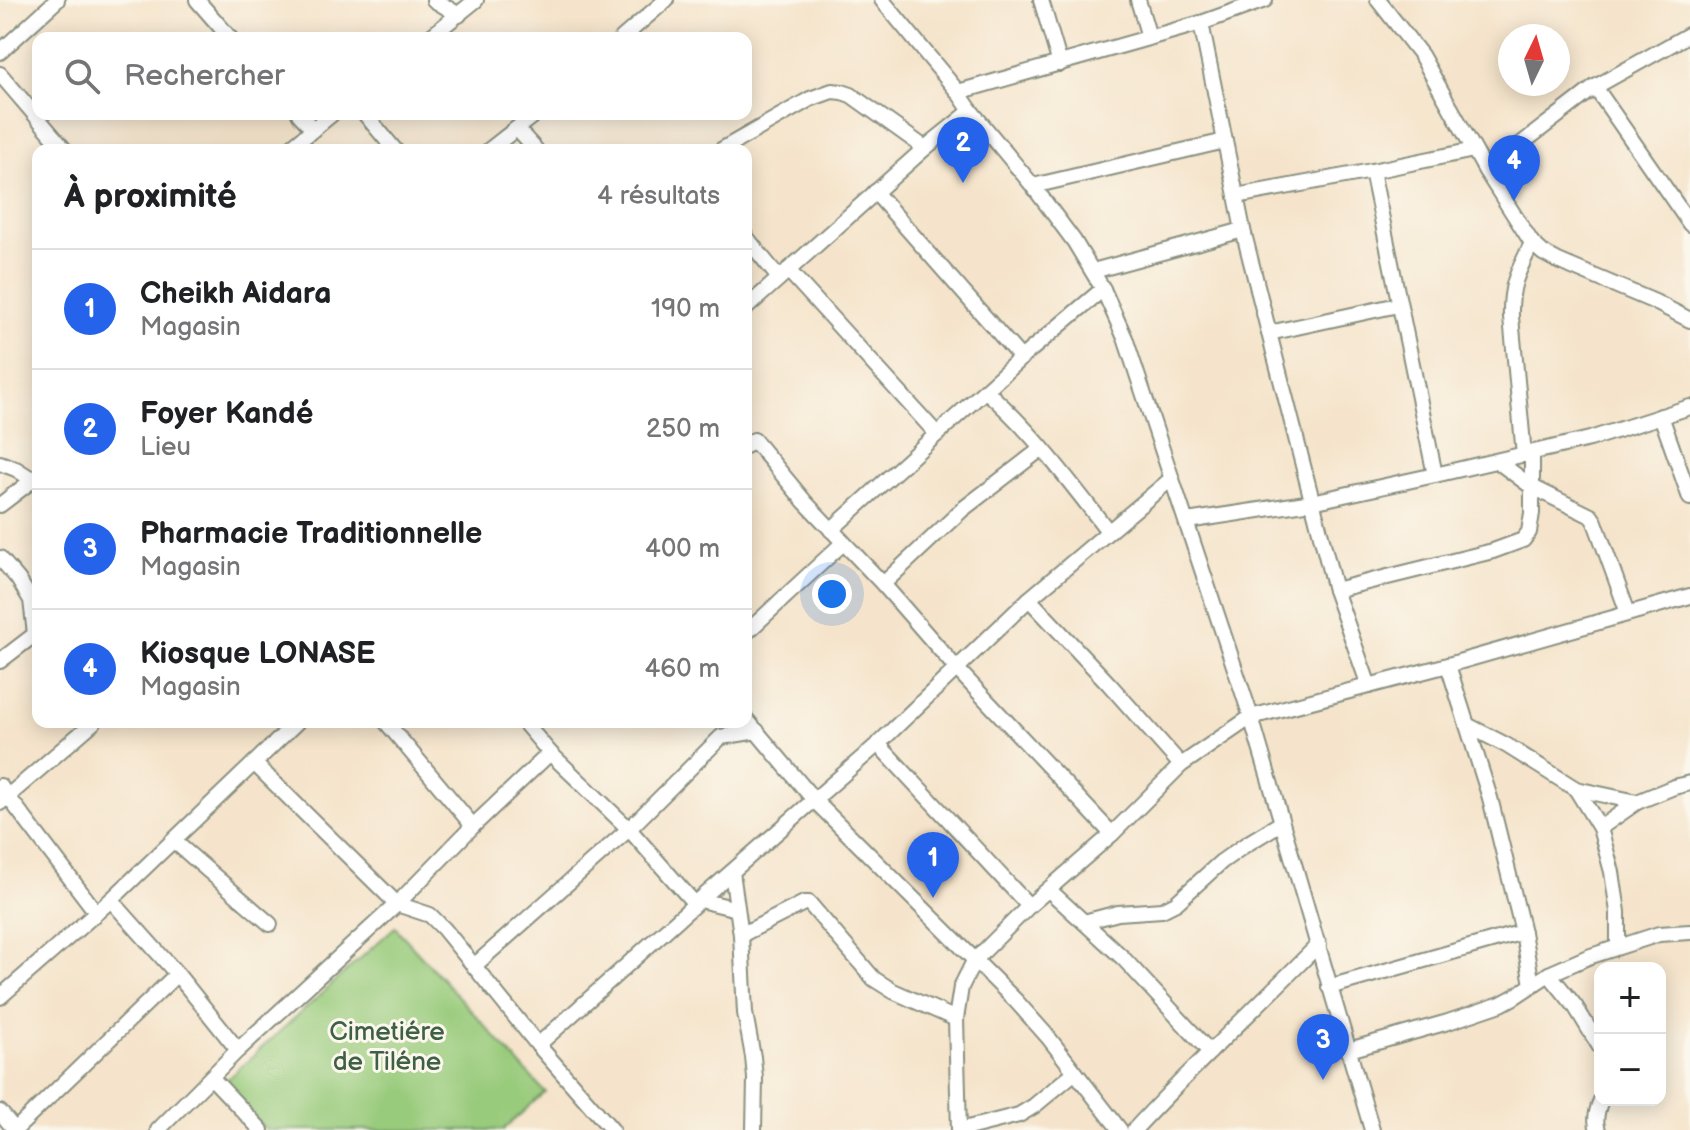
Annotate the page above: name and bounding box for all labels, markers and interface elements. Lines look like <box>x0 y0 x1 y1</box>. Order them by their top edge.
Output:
north arrow <box>1498 24 1570 96</box>
search box <box>32 32 752 120</box>
icon: search <box>60 54 104 98</box>
text: Rechercher <box>124 58 285 94</box>
pin: 2 <box>937 117 989 183</box>
pin: 4 <box>1488 135 1540 201</box>
text: À proximité <box>64 176 237 217</box>
text: 4 résultats <box>597 181 720 212</box>
text: Cheikh Aidara <box>140 276 331 312</box>
text: 1 <box>85 294 95 325</box>
text: 190 m <box>651 294 720 325</box>
text: Magasin <box>140 312 241 343</box>
text: Foyer Kandé <box>140 396 313 432</box>
text: 2 <box>82 414 98 445</box>
text: 250 m <box>646 414 720 445</box>
text: Lieu <box>140 432 191 463</box>
text: Pharmacie Traditionnelle <box>140 516 482 552</box>
text: 3 <box>82 534 98 565</box>
text: 400 m <box>645 534 720 565</box>
text: Magasin <box>140 552 241 583</box>
your location <box>812 574 852 614</box>
text: Kiosque LONASE <box>140 636 376 672</box>
text: 4 <box>82 654 98 685</box>
text: 460 m <box>644 654 720 685</box>
text: Magasin <box>140 672 241 703</box>
pin: 1 <box>907 832 959 898</box>
map controls <box>1594 962 1666 1106</box>
button: + <box>1594 962 1666 1034</box>
pin: 3 <box>1297 1014 1349 1080</box>
park label: Cimetiére de Tiléne <box>329 1017 445 1078</box>
button: − <box>1594 1034 1666 1106</box>

